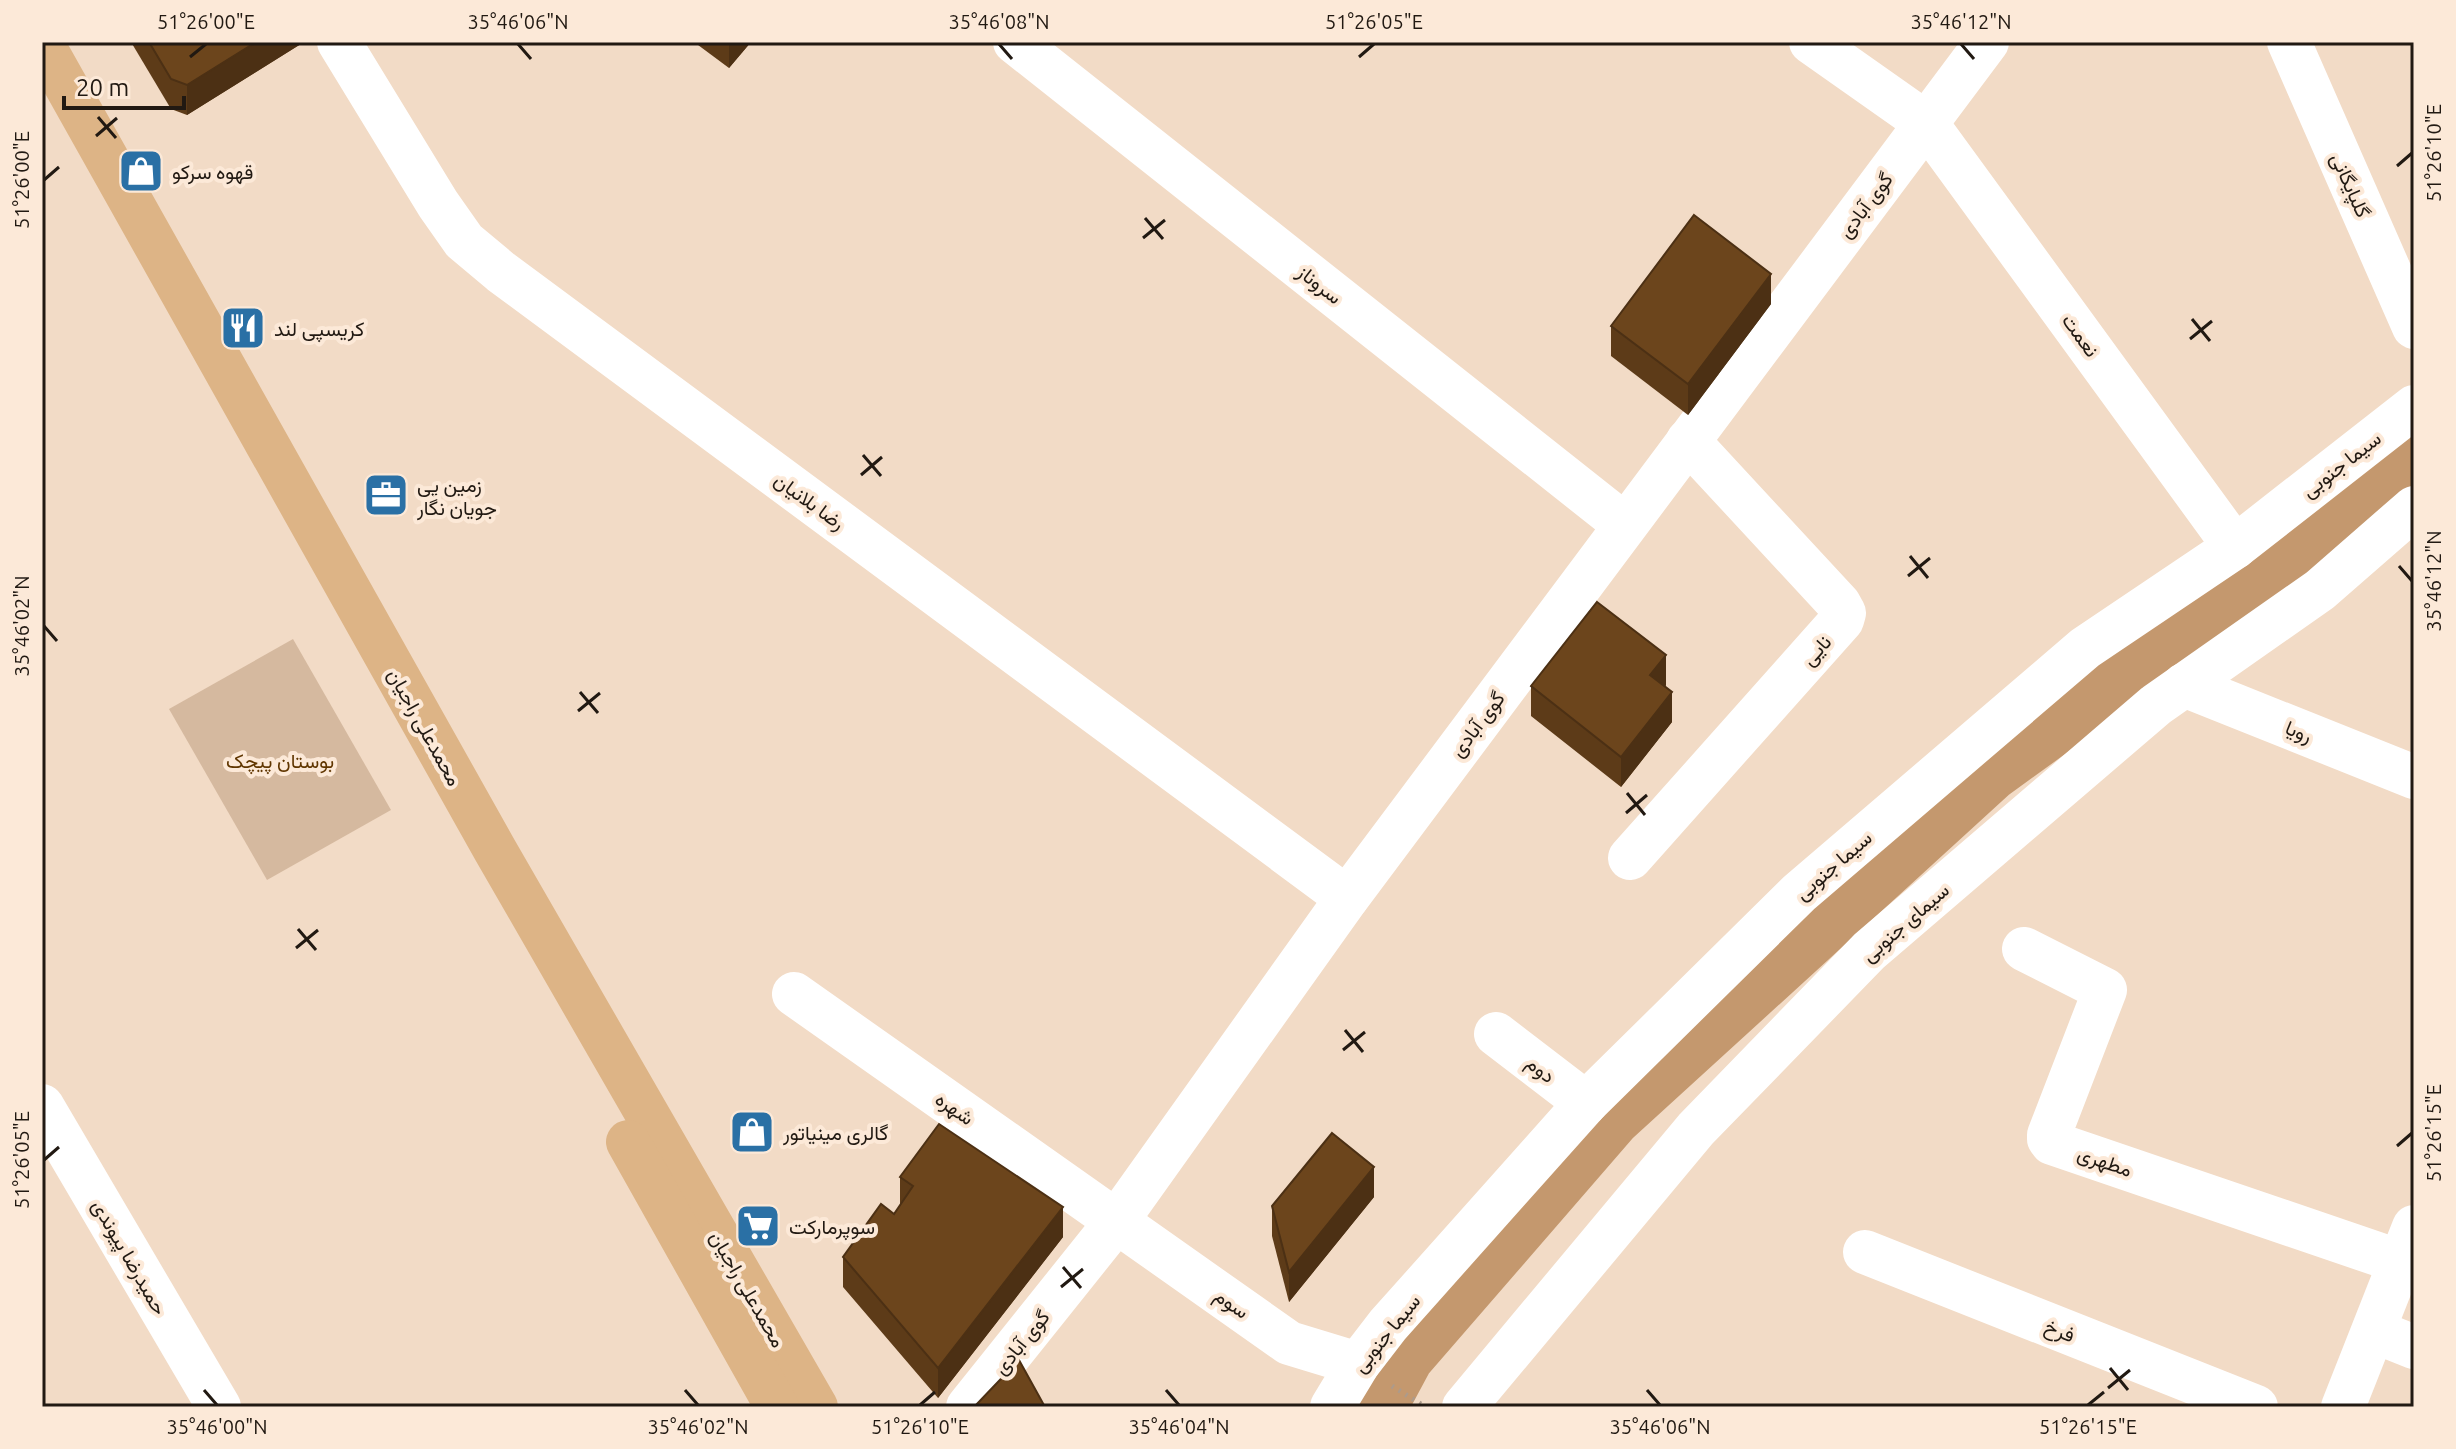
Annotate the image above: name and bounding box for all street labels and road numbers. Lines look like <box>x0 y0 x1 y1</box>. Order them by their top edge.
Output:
street label: گلپایگانی <box>2324 149 2375 222</box>
street label: گوی آبادی <box>1833 168 1899 243</box>
street label: سروناز <box>1291 259 1347 310</box>
street label: نعمت <box>2058 309 2104 361</box>
street label: سیما جنوبی <box>2297 426 2386 504</box>
street label: رضا بلانیان <box>769 468 850 536</box>
street label: نایی <box>1796 630 1836 671</box>
street label: محمدعلی راجیان <box>382 664 467 791</box>
street label: گوی آبادی <box>1445 687 1511 762</box>
street label: رویا <box>2281 715 2316 749</box>
street label: سیما جنوبی <box>1790 825 1877 906</box>
street label: سیمای جنوبی <box>1857 878 1955 968</box>
street label: دوم <box>1521 1051 1560 1089</box>
street label: شهره <box>930 1087 978 1131</box>
street label: مطهری <box>2074 1141 2135 1183</box>
street label: حمیدرضا پیوندی <box>85 1195 172 1320</box>
street label: محمدعلی راجیان <box>704 1227 791 1352</box>
street label: سوم <box>1209 1283 1254 1325</box>
street label: سیما جنوبی <box>1347 1289 1426 1378</box>
street label: گوی آبادی <box>988 1305 1055 1380</box>
street label: فرخ <box>2041 1314 2078 1349</box>

